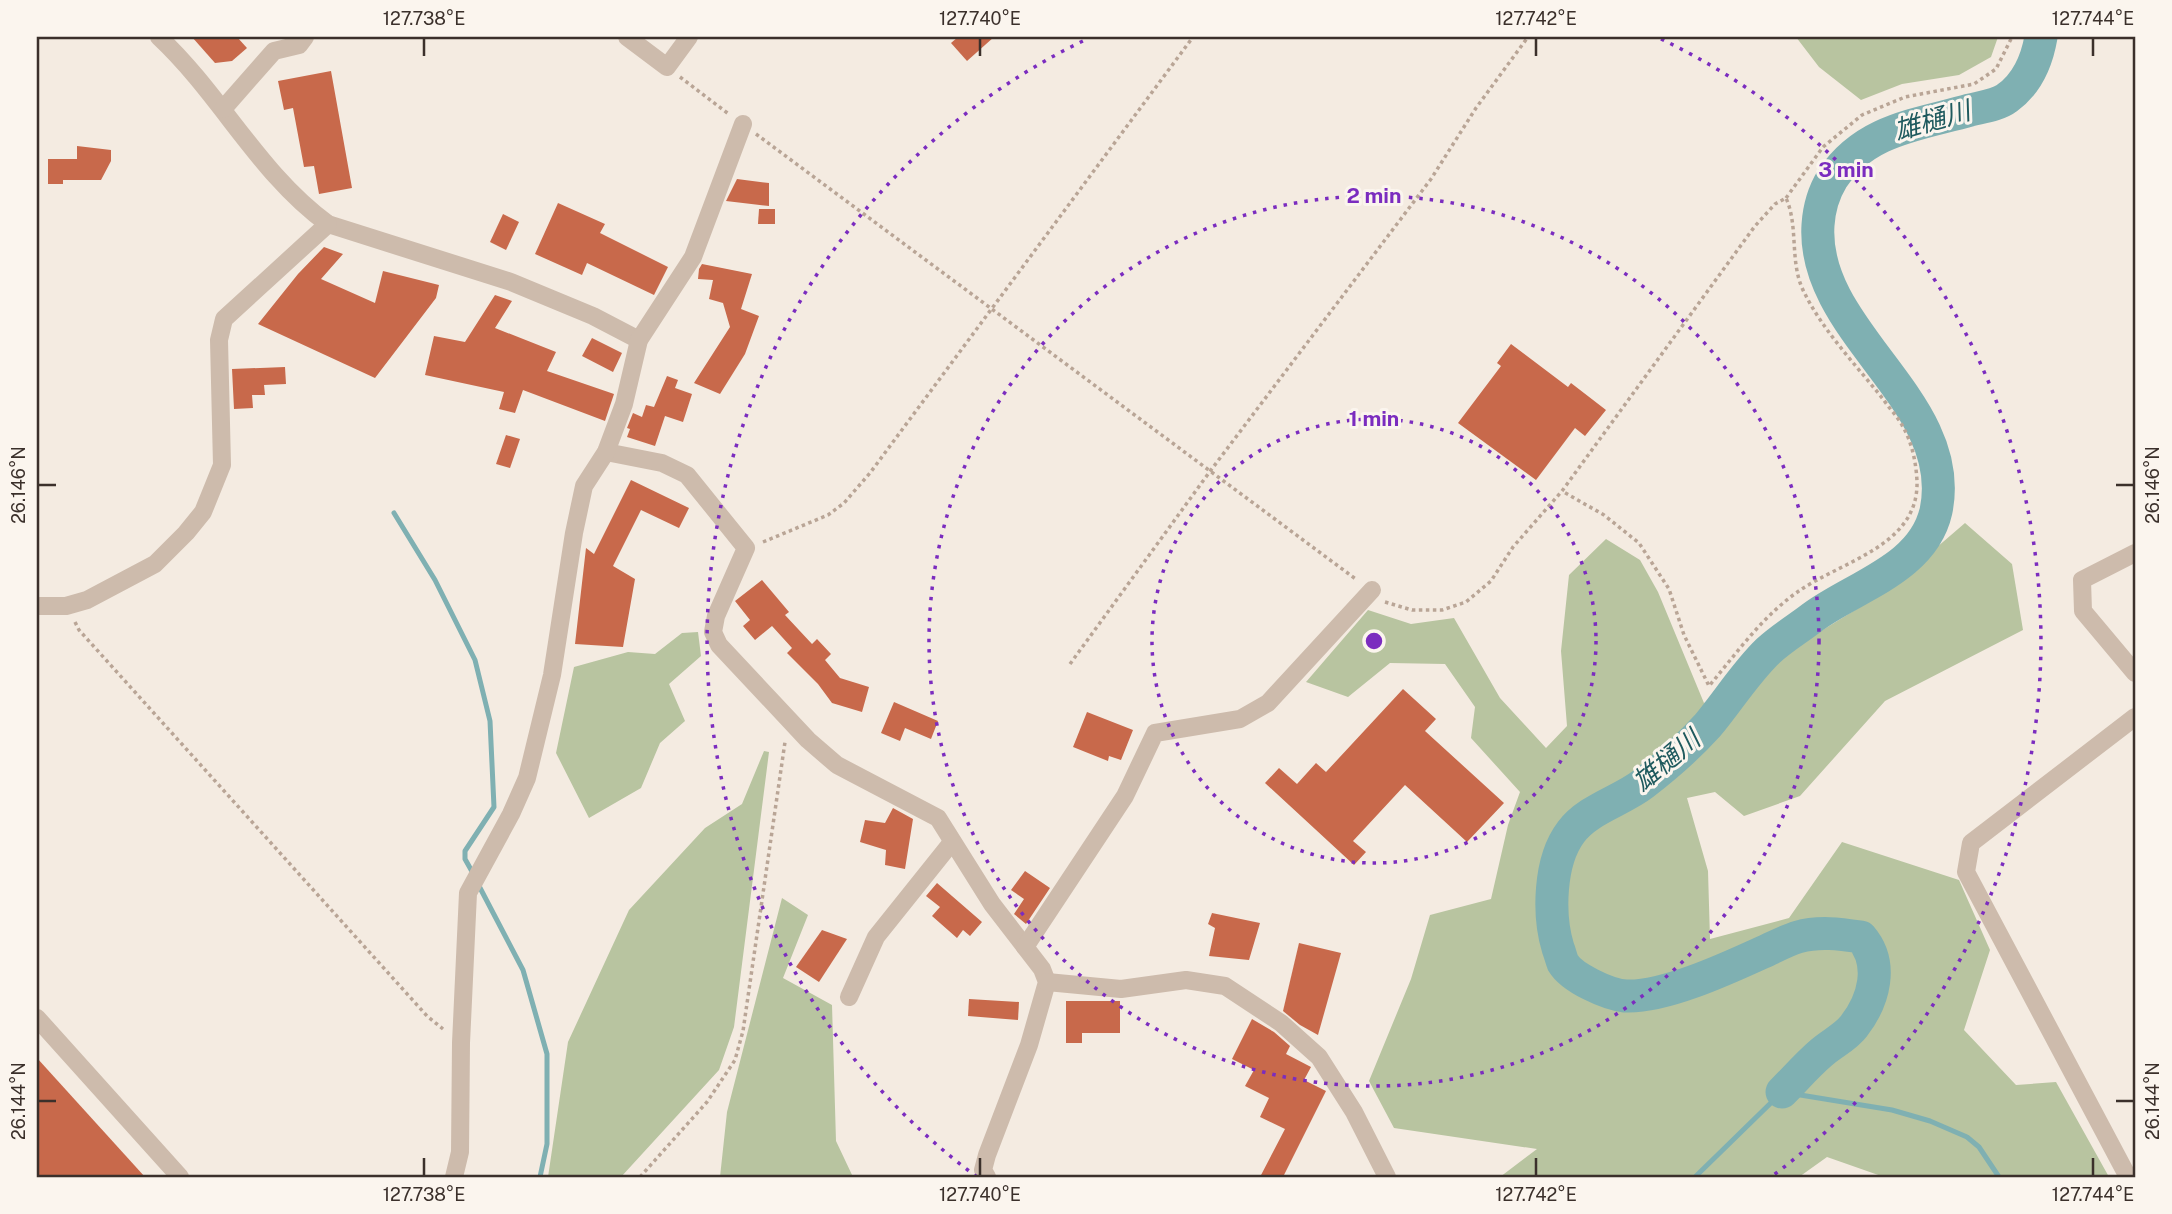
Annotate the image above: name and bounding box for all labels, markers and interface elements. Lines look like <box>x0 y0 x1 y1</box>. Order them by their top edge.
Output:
text: 127.738°E <box>383 8 465 29</box>
text: 127.740°E <box>939 8 1021 29</box>
text: 127.742°E <box>1495 8 1577 29</box>
text: 127.744°E <box>2052 8 2134 29</box>
water label: 雄樋川 <box>1890 94 1977 146</box>
text: 3 min <box>1818 157 1874 182</box>
text: 2 min <box>1346 183 1402 208</box>
text: 1 min <box>1349 406 1399 431</box>
text: 26.146°N <box>8 446 29 524</box>
text: 26.146°N <box>2142 446 2163 524</box>
centre of rings <box>1362 629 1386 653</box>
water label: 雄樋川 <box>1626 721 1708 797</box>
text: 26.144°N <box>8 1062 29 1140</box>
text: 26.144°N <box>2142 1062 2163 1140</box>
text: 127.738°E <box>383 1184 465 1205</box>
text: 127.740°E <box>939 1184 1021 1205</box>
text: 127.742°E <box>1495 1184 1577 1205</box>
text: 127.744°E <box>2052 1184 2134 1205</box>

